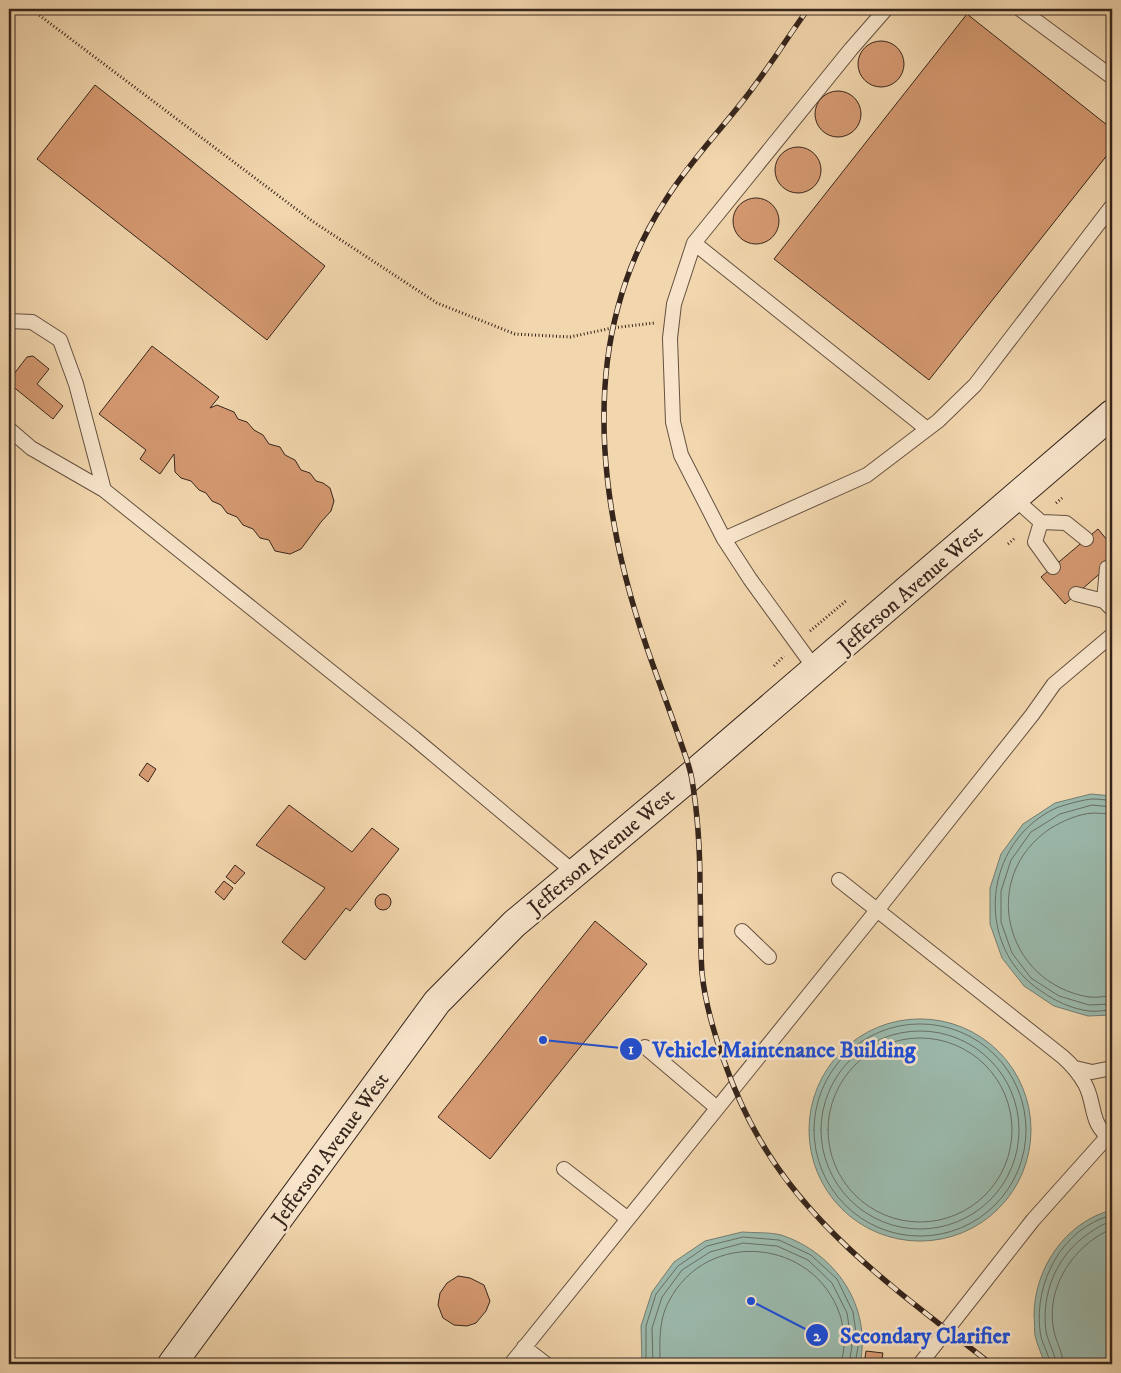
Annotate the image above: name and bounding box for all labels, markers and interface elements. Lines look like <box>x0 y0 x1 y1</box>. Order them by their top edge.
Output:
street label: Jefferson Avenue West <box>831 520 989 661</box>
street label: Jefferson Avenue West <box>522 783 680 922</box>
callout: Vehicle Maintenance Building <box>618 1031 926 1068</box>
text: Vehicle Maintenance Building <box>652 1037 917 1064</box>
text: 1 <box>628 1040 634 1059</box>
street label: Jefferson Avenue West <box>265 1068 395 1233</box>
callout: Secondary Clarifier <box>805 1317 1020 1354</box>
text: Secondary Clarifier <box>840 1323 1011 1350</box>
text: 2 <box>813 1327 821 1346</box>

